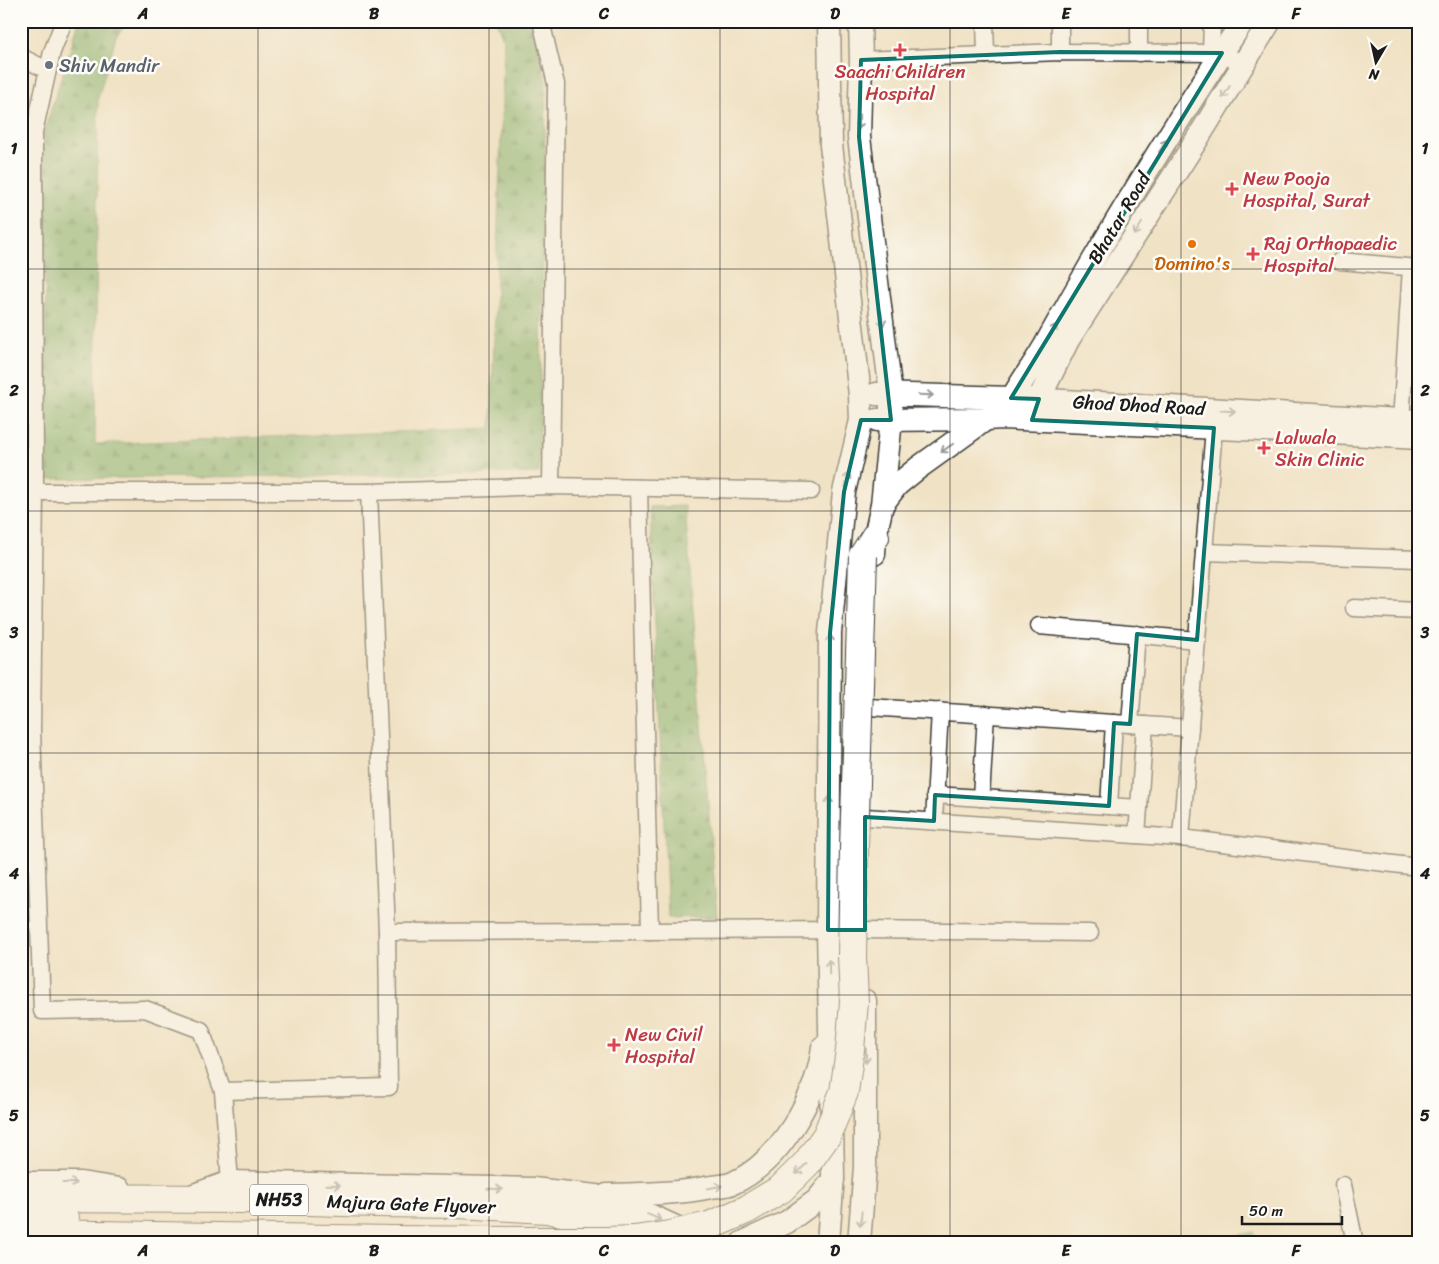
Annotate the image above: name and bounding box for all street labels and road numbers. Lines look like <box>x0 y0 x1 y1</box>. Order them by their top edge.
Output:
street label: Bhatar Road <box>1078 164 1161 270</box>
street label: Ghod Dhod Road <box>1072 385 1207 425</box>
road number: NH53 <box>250 1184 308 1216</box>
street label: Majura Gate Flyover <box>326 1185 497 1223</box>

